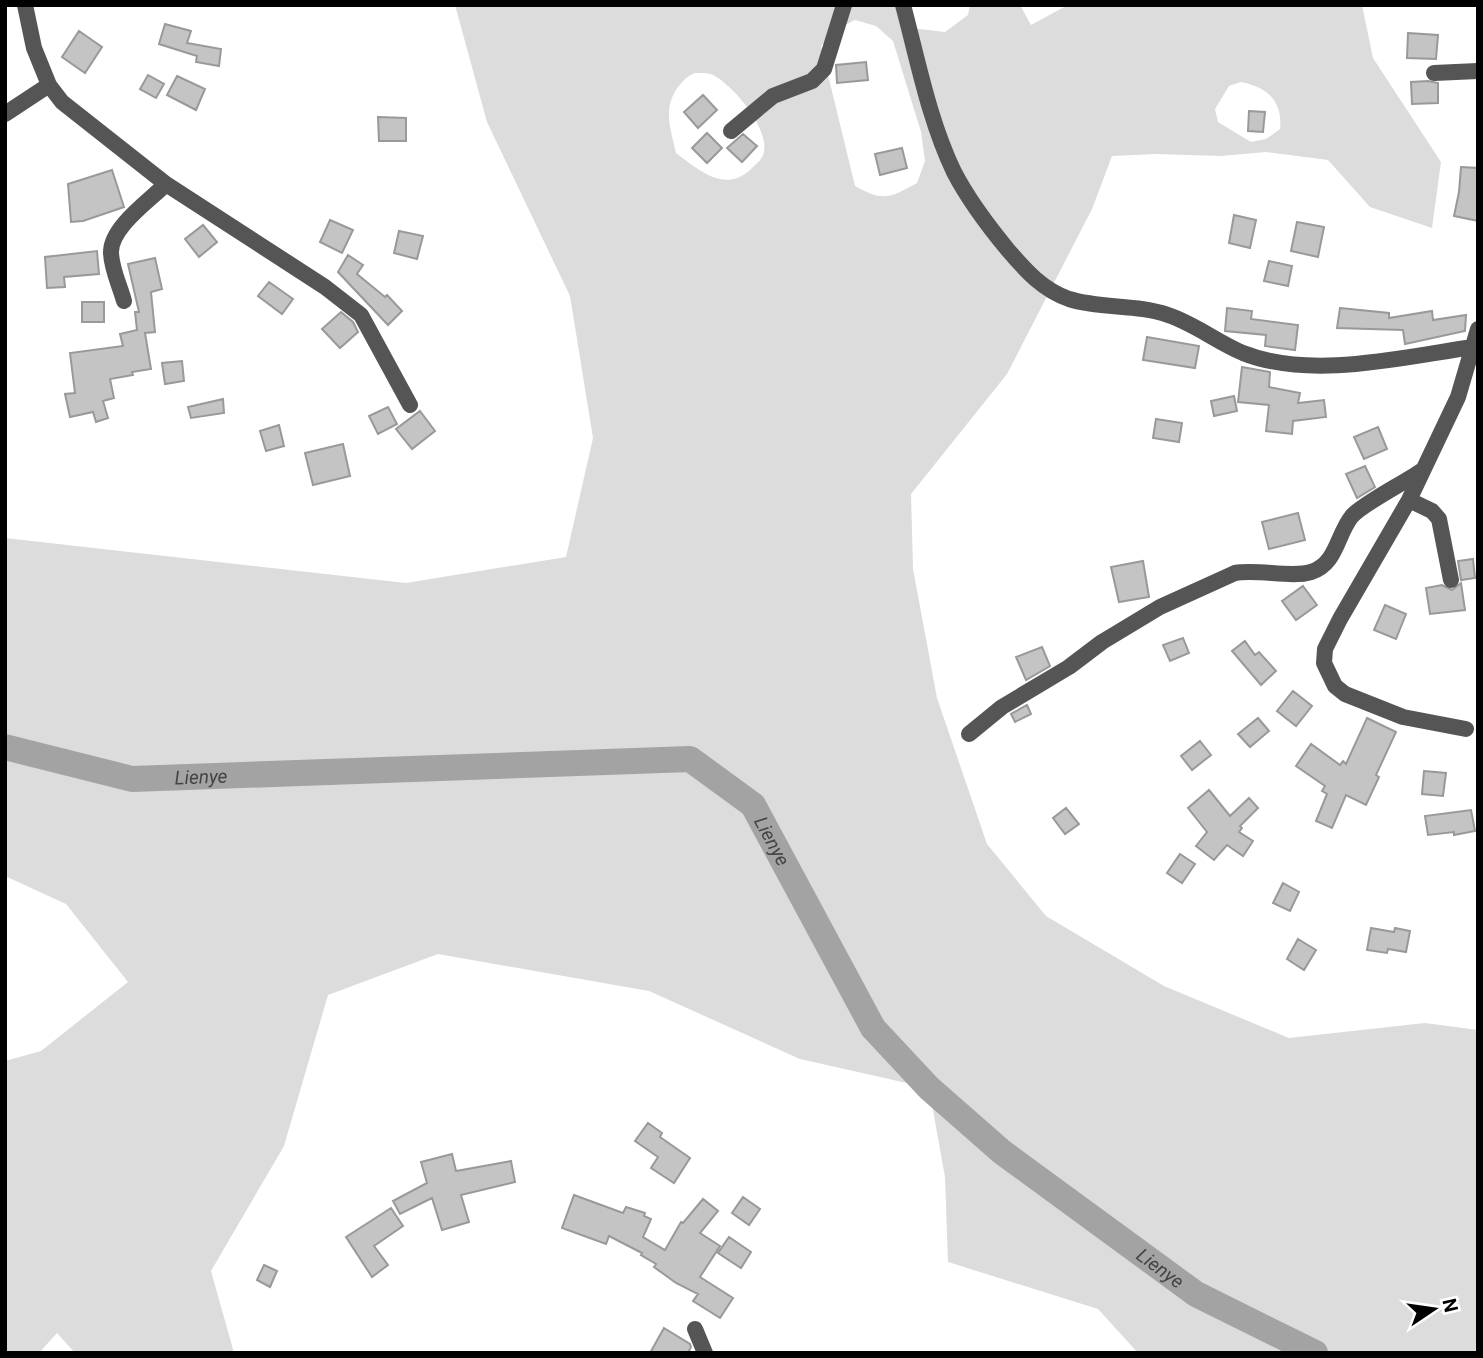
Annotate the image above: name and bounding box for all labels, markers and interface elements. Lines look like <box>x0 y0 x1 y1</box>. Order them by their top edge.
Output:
water label: Lienye <box>174 764 228 789</box>
water label: Lienye <box>750 812 795 870</box>
water label: Lienye <box>1132 1243 1189 1293</box>
north arrow <box>1399 1274 1469 1344</box>
text: N <box>1437 1296 1463 1314</box>

